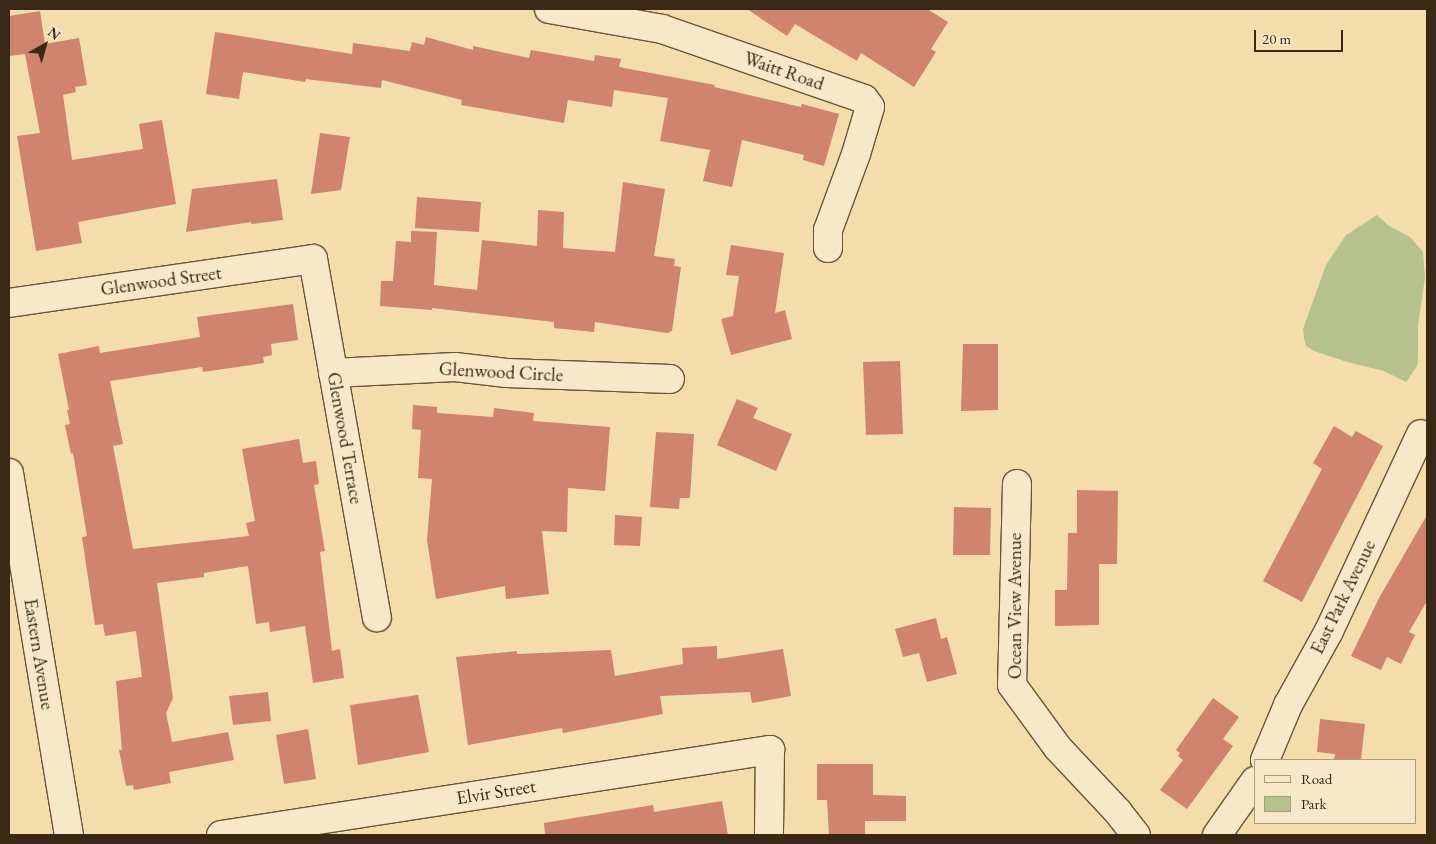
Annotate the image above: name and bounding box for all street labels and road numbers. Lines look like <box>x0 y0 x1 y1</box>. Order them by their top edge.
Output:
street label: Waitt Road <box>741 47 827 95</box>
street label: Glenwood Street <box>99 261 223 301</box>
street label: Glenwood Circle <box>438 357 564 387</box>
street label: Glenwood Terrace <box>322 370 368 506</box>
street label: Ocean View Avenue <box>1004 533 1026 679</box>
street label: East Park Avenue <box>1305 536 1381 658</box>
street label: Eastern Avenue <box>19 597 59 711</box>
street label: Elvir Street <box>455 774 537 810</box>

